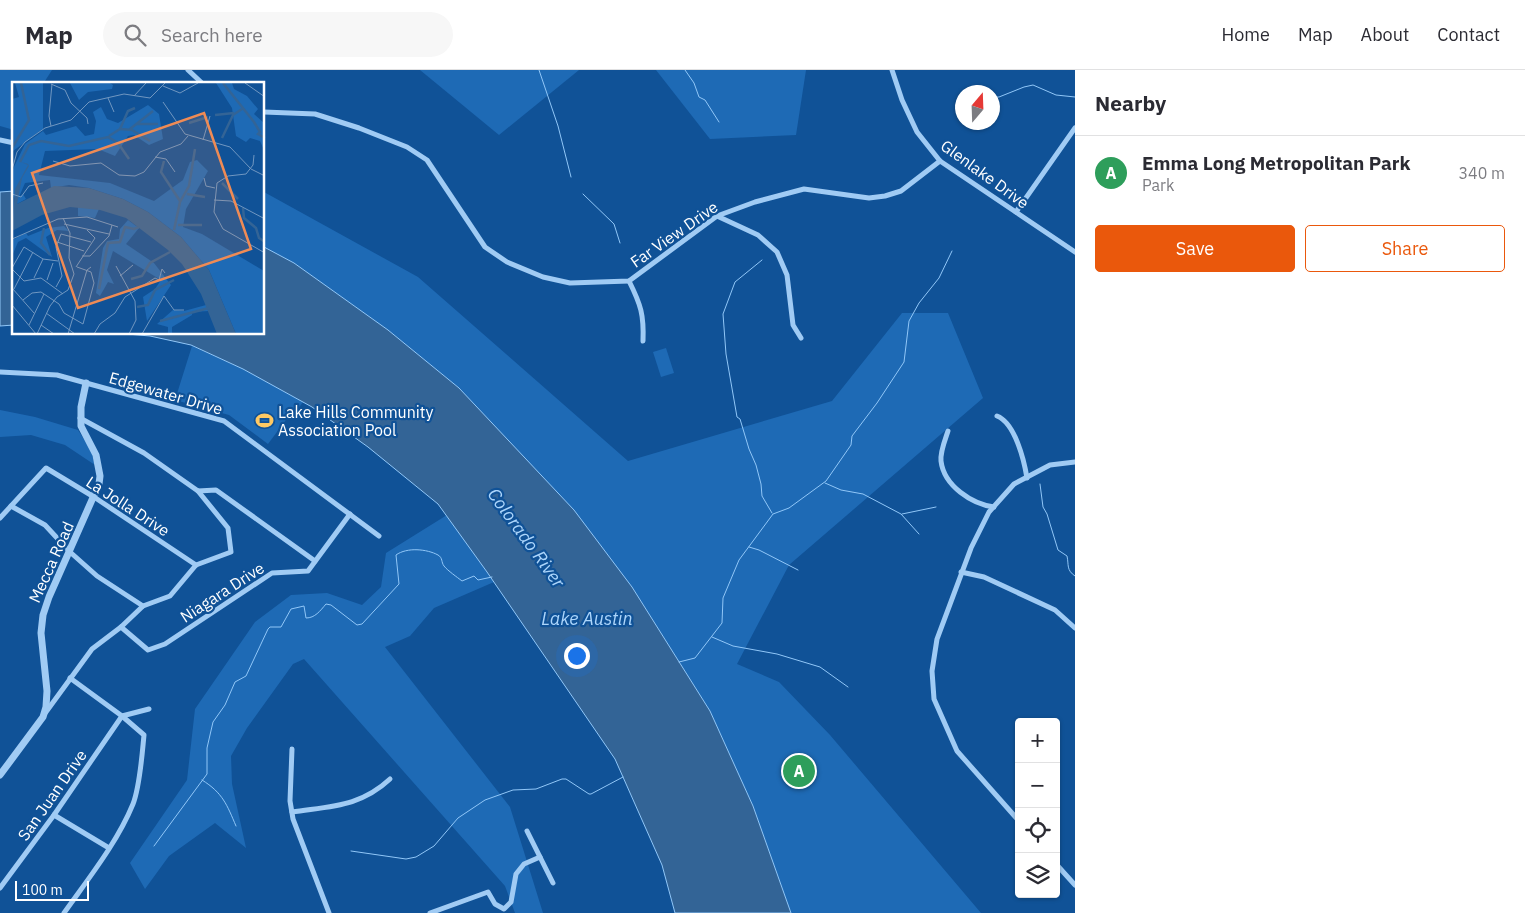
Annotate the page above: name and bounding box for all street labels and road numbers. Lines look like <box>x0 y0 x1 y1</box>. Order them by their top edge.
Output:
street label: Glenlake Drive <box>937 135 1033 213</box>
street label: Far View Drive <box>626 196 722 271</box>
street label: Edgewater Drive <box>107 367 225 419</box>
street label: La Jolla Drive <box>82 472 174 541</box>
street label: Mecca Road <box>24 518 78 606</box>
street label: Niagara Drive <box>176 557 268 627</box>
street label: San Juan Drive <box>13 745 91 844</box>

